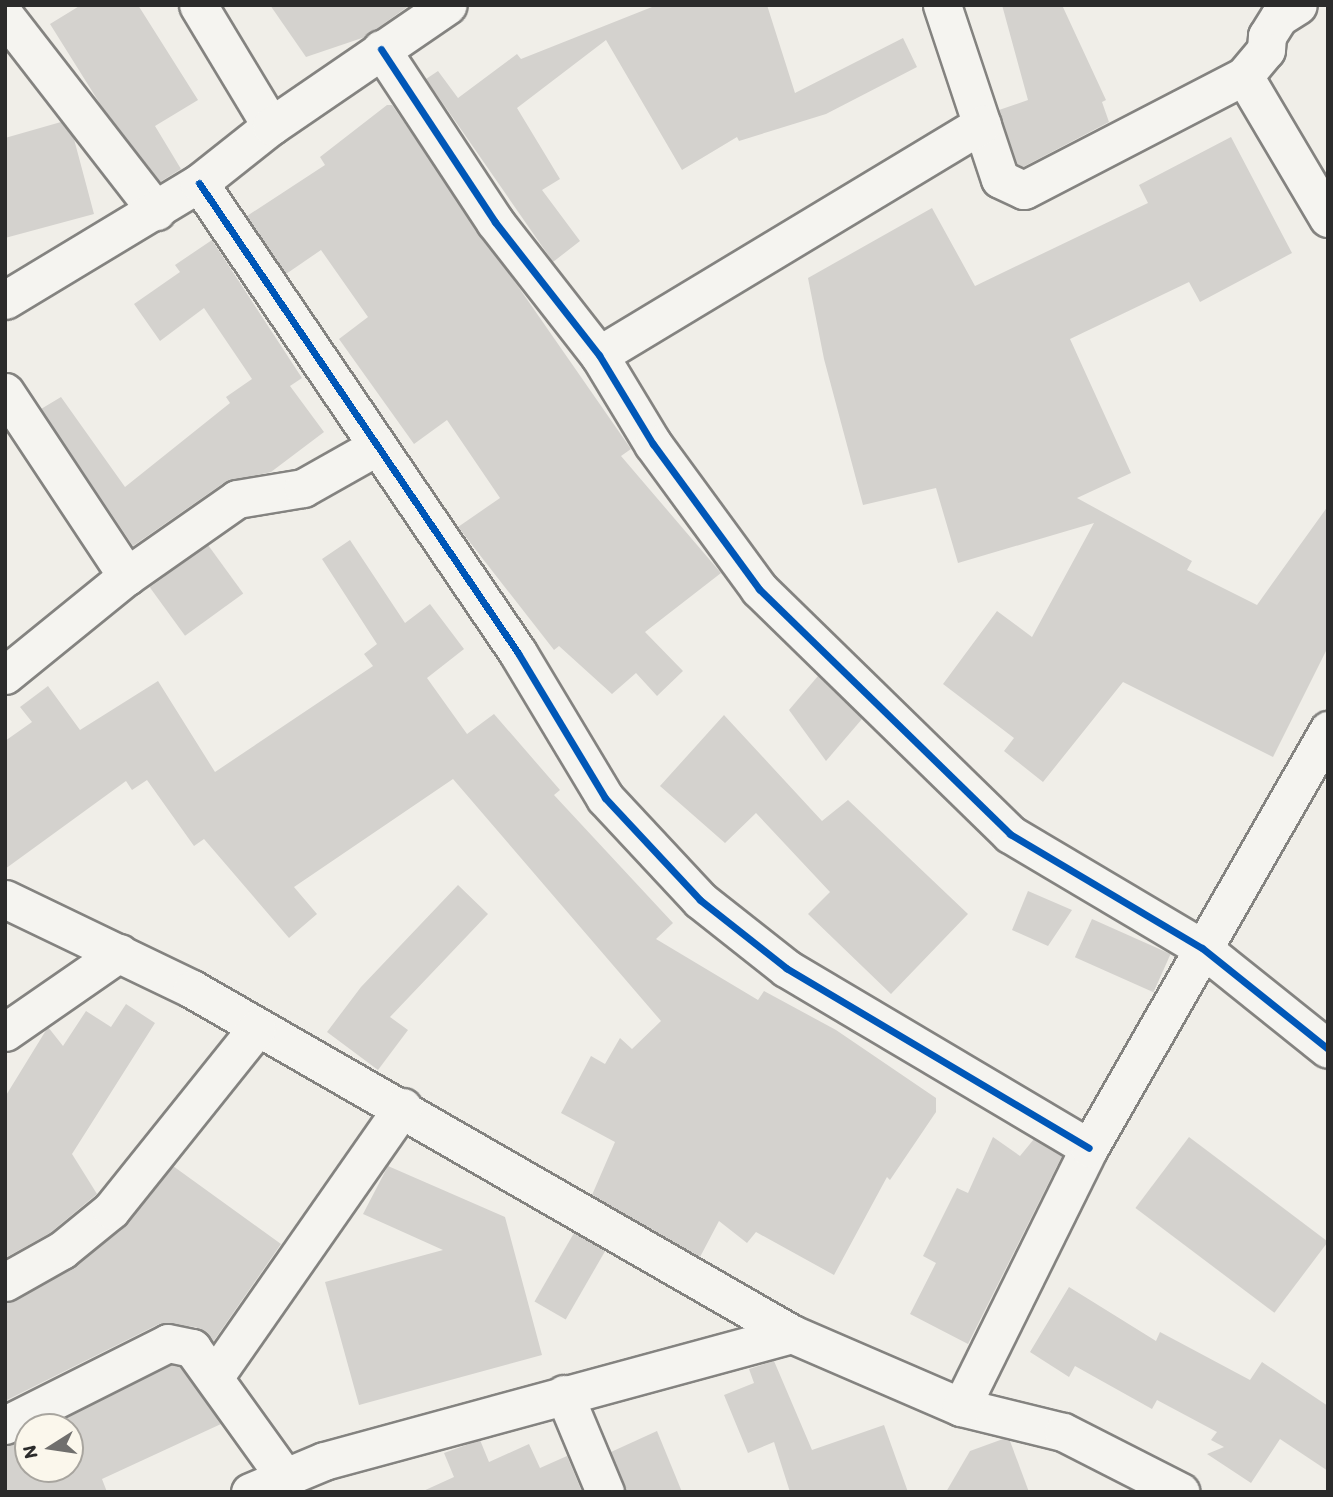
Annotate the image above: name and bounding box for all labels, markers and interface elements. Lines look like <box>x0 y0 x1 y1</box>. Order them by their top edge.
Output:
north arrow <box>14 1413 84 1483</box>
text: N <box>17 1443 43 1461</box>

